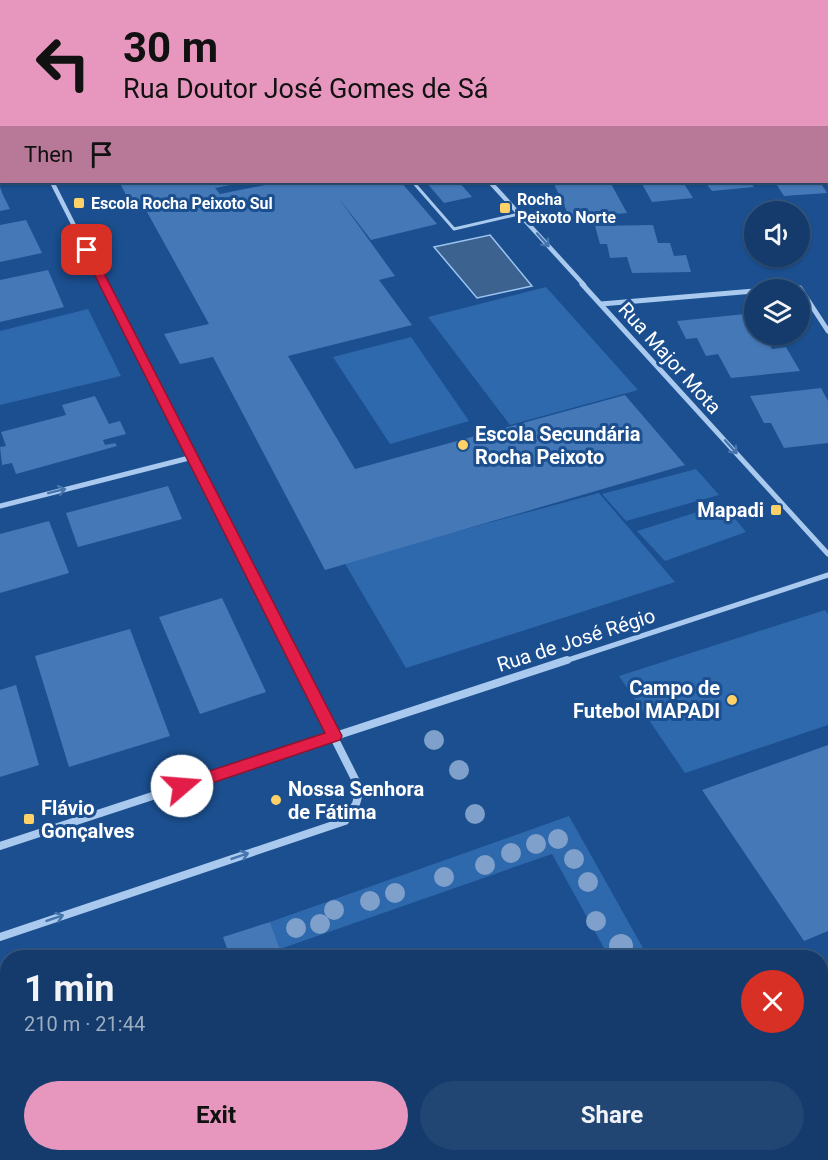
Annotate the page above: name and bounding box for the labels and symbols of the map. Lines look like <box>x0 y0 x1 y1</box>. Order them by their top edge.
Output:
place label: Rocha Peixoto Norte <box>517 190 616 227</box>
place label: Escola Rocha Peixoto Sul <box>91 194 273 213</box>
marker: Escola Rocha Peixoto Sul <box>72 196 86 210</box>
marker: Rocha Peixoto Norte <box>498 201 512 215</box>
pin <box>61 224 112 275</box>
one-way arrow <box>536 233 551 248</box>
street label: Rua Major Mota <box>614 297 726 419</box>
place label: Escola Secundária Rocha Peixoto <box>475 422 641 469</box>
marker: Escola Secundária Rocha Peixoto <box>456 438 470 452</box>
one-way arrow <box>724 439 738 454</box>
one-way arrow <box>47 485 66 496</box>
place label: Mapadi <box>697 498 764 522</box>
marker: Mapadi <box>769 503 783 517</box>
street label: Rua de José Régio <box>494 603 658 677</box>
place label: Campo de Futebol MAPADI <box>573 676 720 723</box>
marker: Campo de Futebol MAPADI <box>725 693 739 707</box>
position arrow <box>150 754 214 818</box>
place label: Nossa Senhora de Fátima <box>288 777 424 824</box>
marker: Nossa Senhora de Fátima <box>269 793 283 807</box>
place label: Flávio Gonçalves <box>41 796 135 843</box>
marker: Flávio Gonçalves <box>22 812 36 826</box>
one-way arrow <box>230 850 249 861</box>
one-way arrow <box>46 912 64 923</box>

